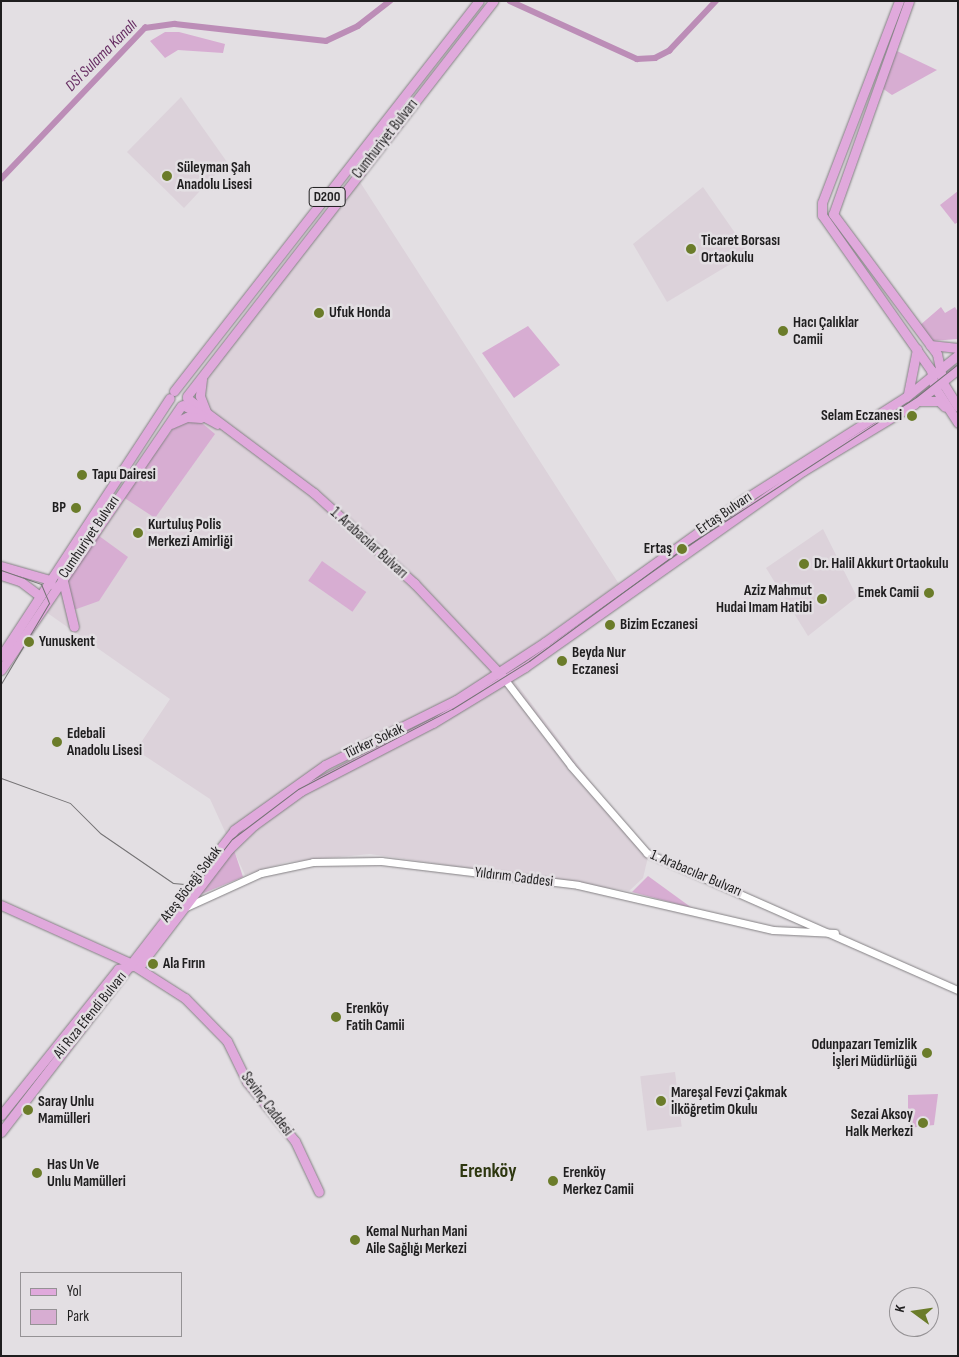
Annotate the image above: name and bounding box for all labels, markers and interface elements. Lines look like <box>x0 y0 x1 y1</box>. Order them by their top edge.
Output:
water label: DSİ Sulama Kanalı <box>62 16 142 96</box>
street label: Cumhuriyet Bulvarı <box>348 96 422 182</box>
place label: Süleyman Şah Anadolu Lisesi <box>177 158 252 193</box>
marker: Süleyman Şah Anadolu Lisesi <box>161 170 173 182</box>
road number: D200 <box>308 186 346 208</box>
place label: Ticaret Borsası Ortaokulu <box>701 231 780 266</box>
marker: Ticaret Borsası Ortaokulu <box>685 243 697 255</box>
place label: Ufuk Honda <box>329 304 391 322</box>
marker: Ufuk Honda <box>313 307 325 319</box>
place label: Hacı Çalıklar Camii <box>793 313 859 348</box>
marker: Hacı Çalıklar Camii <box>777 325 789 337</box>
place label: Selam Eczanesi <box>821 407 902 425</box>
marker: Selam Eczanesi <box>906 410 918 422</box>
place label: Tapu Dairesi <box>92 466 156 484</box>
marker: Tapu Dairesi <box>76 469 88 481</box>
street label: Ertaş Bulvarı <box>693 488 755 538</box>
street label: Cumhuriyet Bulvarı <box>55 492 123 582</box>
place label: BP <box>52 499 66 517</box>
marker: BP <box>70 502 82 514</box>
street label: 1. Arabacılar Bulvarı <box>327 504 411 582</box>
place label: Kurtuluş Polis Merkezi Amirliği <box>148 515 233 550</box>
marker: Kurtuluş Polis Merkezi Amirliği <box>132 527 144 539</box>
place label: Ertaş <box>644 540 672 558</box>
marker: Ertaş <box>676 543 688 555</box>
place label: Dr. Halil Akkurt Ortaokulu <box>814 555 948 573</box>
marker: Dr. Halil Akkurt Ortaokulu <box>798 558 810 570</box>
place label: Aziz Mahmut Hudai Imam Hatibi <box>716 581 812 616</box>
place label: Emek Camii <box>858 584 919 602</box>
marker: Emek Camii <box>923 587 935 599</box>
marker: Aziz Mahmut Hudai Imam Hatibi <box>816 593 828 605</box>
place label: Bizim Eczanesi <box>620 616 698 634</box>
marker: Bizim Eczanesi <box>604 619 616 631</box>
place label: Yunuskent <box>39 633 95 651</box>
marker: Yunuskent <box>23 636 35 648</box>
place label: Beyda Nur Eczanesi <box>572 643 626 678</box>
marker: Beyda Nur Eczanesi <box>556 655 568 667</box>
street label: Türker Sokak <box>341 719 407 763</box>
place label: Edebali Anadolu Lisesi <box>67 724 142 759</box>
marker: Edebali Anadolu Lisesi <box>51 736 63 748</box>
street label: Ateş Böceği Sokak <box>157 842 225 926</box>
street label: 1. Arabacılar Bulvarı <box>648 846 744 900</box>
street label: Yıldırım Caddesi <box>474 863 554 891</box>
place label: Ala Fırın <box>163 955 205 973</box>
marker: Ala Fırın <box>147 958 159 970</box>
street label: Ali Rıza Efendi Bulvarı <box>50 968 130 1062</box>
place label: Erenköy Fatih Camii <box>346 999 405 1034</box>
marker: Erenköy Fatih Camii <box>330 1011 342 1023</box>
place label: Odunpazarı Temizlik İşleri Müdürlüğü <box>811 1035 917 1070</box>
marker: Odunpazarı Temizlik İşleri Müdürlüğü <box>921 1047 933 1059</box>
street label: Sevinç Caddesi <box>237 1069 297 1139</box>
place label: Mareşal Fevzi Çakmak İlköğretim Okulu <box>671 1083 787 1118</box>
place label: Saray Unlu Mamülleri <box>38 1092 94 1127</box>
marker: Mareşal Fevzi Çakmak İlköğretim Okulu <box>655 1095 667 1107</box>
marker: Saray Unlu Mamülleri <box>22 1104 34 1116</box>
place label: Sezai Aksoy Halk Merkezi <box>845 1105 913 1140</box>
marker: Sezai Aksoy Halk Merkezi <box>917 1117 929 1129</box>
place label: Has Un Ve Unlu Mamülleri <box>47 1155 126 1190</box>
district label: Erenköy <box>459 1159 517 1183</box>
place label: Erenköy Merkez Camii <box>563 1163 634 1198</box>
marker: Has Un Ve Unlu Mamülleri <box>31 1167 43 1179</box>
marker: Erenköy Merkez Camii <box>547 1175 559 1187</box>
place label: Kemal Nurhan Mani Aile Sağlığı Merkezi <box>366 1222 467 1257</box>
marker: Kemal Nurhan Mani Aile Sağlığı Merkezi <box>348 1233 362 1247</box>
legend <box>20 1272 182 1337</box>
text: Yol <box>67 1282 82 1301</box>
north arrow <box>889 1287 939 1337</box>
text: K <box>891 1303 909 1314</box>
text: Park <box>67 1307 89 1326</box>

